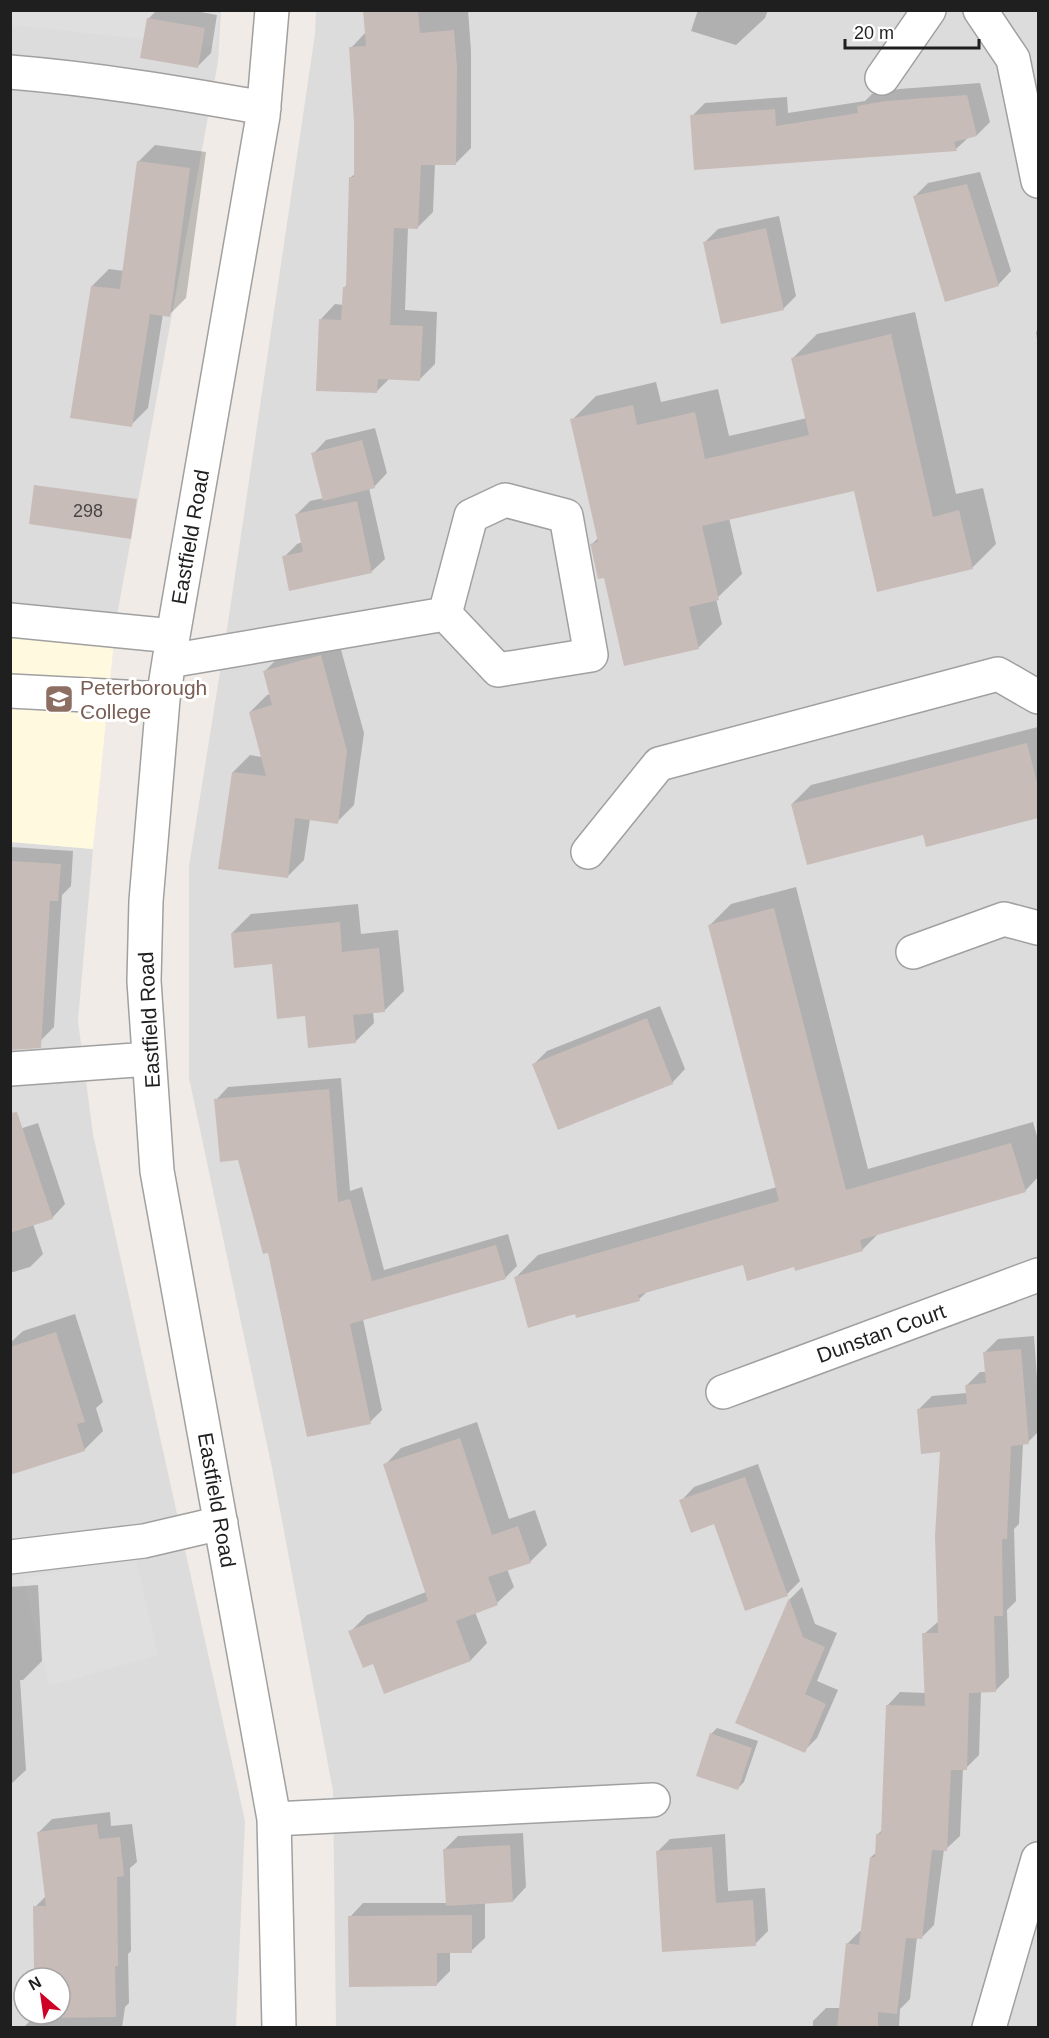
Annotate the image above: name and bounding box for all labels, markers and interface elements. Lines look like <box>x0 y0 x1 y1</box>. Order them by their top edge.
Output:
scale bar <box>845 12 978 50</box>
text: 20 m <box>854 23 894 43</box>
street label: Eastfield Road <box>167 468 213 606</box>
house number: 298 <box>73 501 103 521</box>
place label: Peterborough College <box>80 676 207 723</box>
school or university icon: Peterborough College <box>43 683 75 715</box>
street label: Eastfield Road <box>134 951 164 1089</box>
street label: Dunstan Court <box>813 1299 949 1367</box>
street label: Eastfield Road <box>194 1431 240 1569</box>
north arrow <box>12 1966 72 2026</box>
text: N <box>26 1973 44 1994</box>

